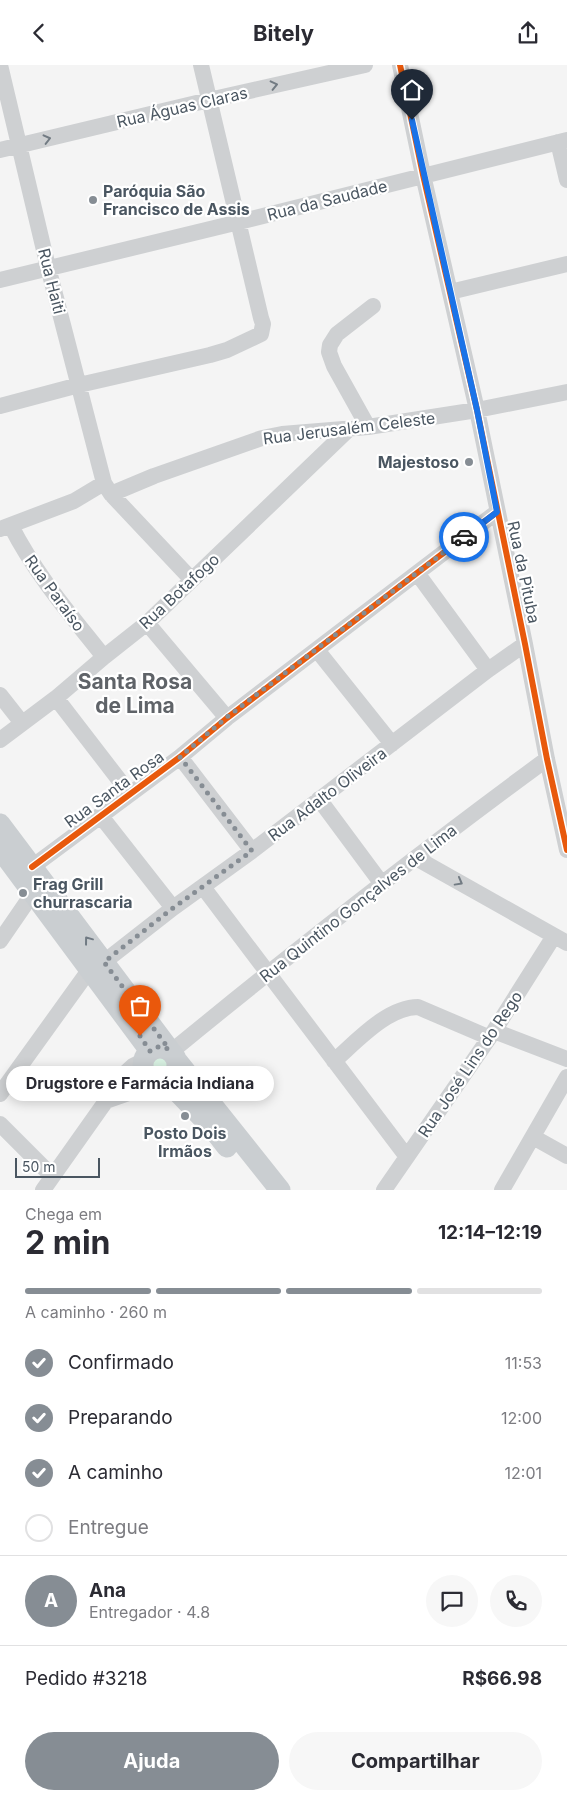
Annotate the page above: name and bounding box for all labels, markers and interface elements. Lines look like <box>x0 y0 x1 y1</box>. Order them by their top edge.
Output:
icon: back <box>25 19 53 47</box>
icon: share <box>514 19 542 47</box>
text: Bitely <box>253 20 314 46</box>
pin <box>391 69 433 120</box>
icon: home <box>398 76 426 104</box>
one-way arrow <box>269 80 278 91</box>
street label: Rua Águas Claras <box>115 82 249 132</box>
one-way arrow <box>43 134 52 145</box>
street label: Rua da Saudade <box>265 175 389 225</box>
place label: Paróquia São Francisco de Assis <box>103 181 250 219</box>
marker: Paróquia São Francisco de Assis <box>87 194 99 206</box>
street label: Rua Haiti <box>34 246 70 316</box>
street label: Rua Jerusalém Celeste <box>262 408 436 448</box>
place label: Majestoso <box>378 452 459 472</box>
marker: Majestoso <box>463 456 475 468</box>
courier <box>439 512 489 562</box>
street label: Rua da Pituba <box>503 519 545 625</box>
icon: car <box>450 523 478 551</box>
street label: Rua Botafogo <box>135 549 223 633</box>
street label: Rua Paraíso <box>21 551 89 635</box>
district label: Santa Rosa de Lima <box>78 669 192 718</box>
street label: Rua Adalto Oliveira <box>264 743 390 845</box>
street label: Rua Santa Rosa <box>60 746 168 832</box>
street label: Rua Quintino Gonçalves de Lima <box>255 820 461 986</box>
place label: Frag Grill churrascaria <box>33 874 133 912</box>
one-way arrow <box>453 876 462 886</box>
marker: Frag Grill churrascaria <box>17 887 29 899</box>
one-way arrow <box>85 936 94 946</box>
pin <box>119 985 161 1036</box>
street label: Rua José Lins do Rego <box>414 987 526 1141</box>
icon: bag <box>126 992 154 1020</box>
callout: Drugstore e Farmácia Indiana <box>6 1066 274 1101</box>
text: Drugstore e Farmácia Indiana <box>26 1073 254 1093</box>
marker: Posto Dois Irmãos <box>179 1110 191 1122</box>
place label: Posto Dois Irmãos <box>144 1123 227 1161</box>
scale bar <box>15 1155 100 1178</box>
text: 50 m <box>22 1158 56 1175</box>
text: Chega em <box>25 1204 102 1224</box>
text: 12:14–12:19 <box>438 1221 542 1244</box>
text: 2 min <box>25 1223 111 1262</box>
text: A caminho · 260 m <box>25 1302 167 1322</box>
icon: check <box>25 1349 53 1377</box>
text: Confirmado <box>68 1351 174 1374</box>
text: 11:53 <box>505 1353 542 1373</box>
icon: check <box>25 1404 53 1432</box>
text: Preparando <box>68 1406 173 1429</box>
text: 12:00 <box>501 1408 542 1428</box>
icon: check <box>25 1459 53 1487</box>
text: A caminho <box>68 1461 163 1484</box>
text: 12:01 <box>505 1463 542 1483</box>
text: Entregue <box>68 1516 149 1539</box>
button: chat <box>426 1575 478 1627</box>
button: phone <box>490 1575 542 1627</box>
text: Ana <box>89 1579 126 1602</box>
text: A <box>44 1589 58 1612</box>
text: Entregador · 4.8 <box>89 1602 210 1622</box>
text: Pedido #3218 <box>25 1667 148 1690</box>
text: R$66.98 <box>462 1667 542 1690</box>
button: Ajuda <box>25 1732 279 1790</box>
button: Compartilhar <box>289 1732 542 1790</box>

